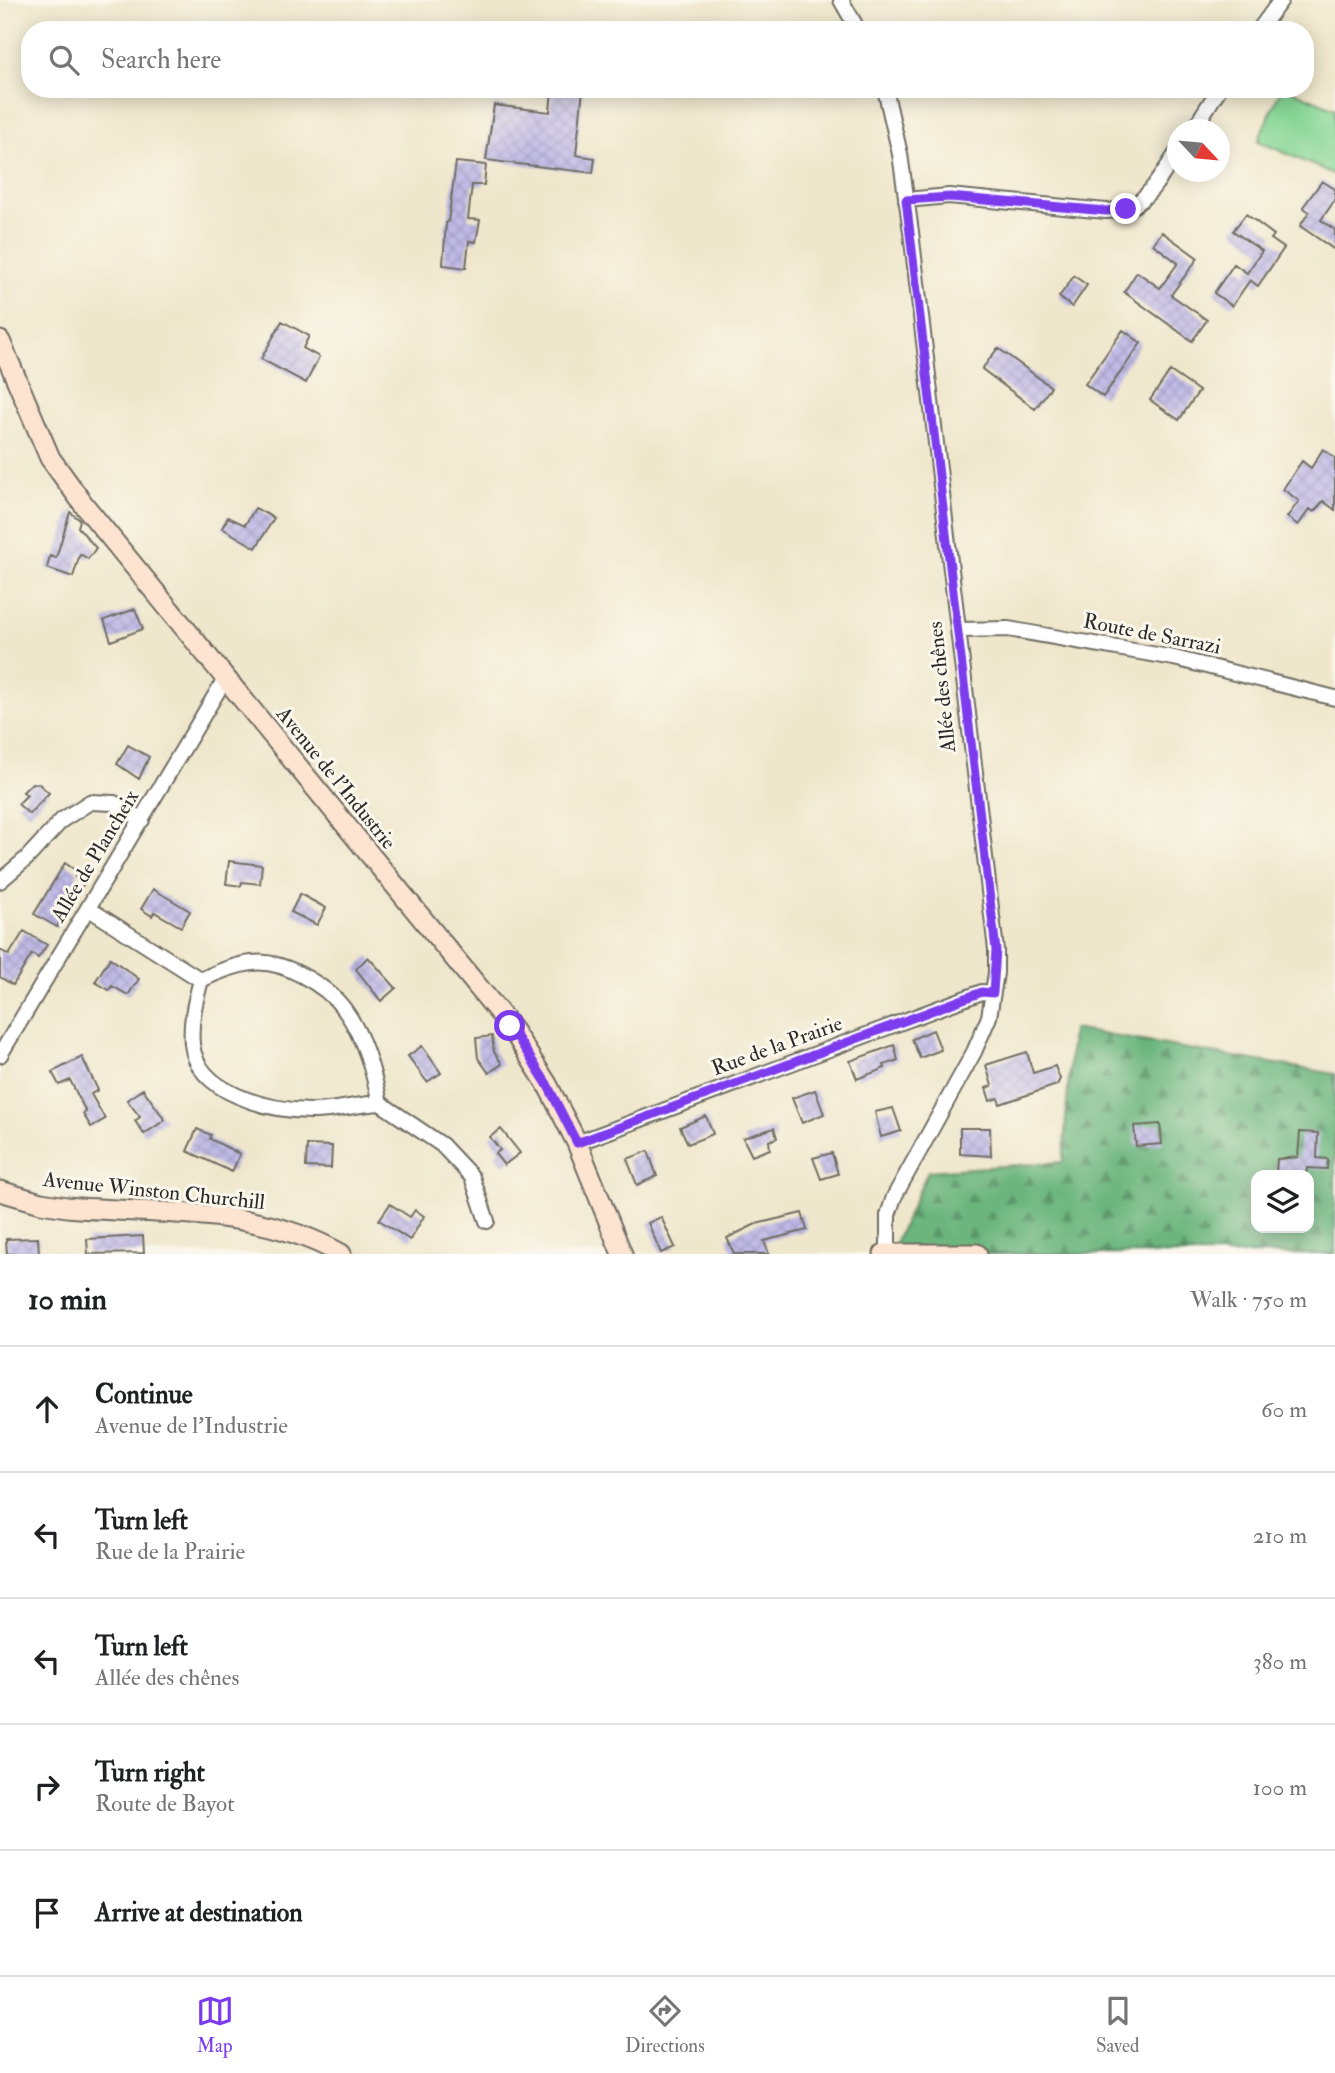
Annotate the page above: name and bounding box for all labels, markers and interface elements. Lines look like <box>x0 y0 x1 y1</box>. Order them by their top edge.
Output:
search box <box>21 21 1314 98</box>
icon: search <box>45 41 83 79</box>
text: Search here <box>101 44 221 76</box>
north arrow <box>1167 119 1230 182</box>
route end <box>1110 193 1141 224</box>
street label: Route de Sarrazi <box>1081 607 1223 661</box>
street label: Allée des chênes <box>922 620 962 755</box>
street label: Avenue de l'Industrie <box>269 700 402 855</box>
street label: Allée de Plancheix <box>44 784 145 928</box>
route start <box>494 1010 525 1041</box>
street label: Rue de la Prairie <box>708 1010 846 1082</box>
street label: Avenue Winston Churchill <box>41 1166 267 1216</box>
map controls <box>1251 1170 1314 1233</box>
button: layers <box>1251 1170 1314 1233</box>
text: 10 min <box>28 1281 107 1318</box>
text: Walk · 750 m <box>1190 1285 1307 1314</box>
text: Continue <box>95 1379 193 1411</box>
icon: ahead <box>28 1390 66 1428</box>
text: 60 m <box>1261 1395 1307 1424</box>
text: Avenue de l'Industrie <box>95 1411 288 1440</box>
text: Turn left <box>95 1505 188 1537</box>
icon: left <box>28 1516 66 1554</box>
text: 210 m <box>1253 1521 1307 1550</box>
text: Rue de la Prairie <box>95 1537 245 1566</box>
text: Turn left <box>95 1631 188 1663</box>
icon: left <box>28 1642 66 1680</box>
text: 380 m <box>1253 1647 1307 1676</box>
text: Allée des chênes <box>95 1663 239 1692</box>
text: Turn right <box>95 1757 205 1789</box>
icon: right <box>28 1768 66 1806</box>
text: 100 m <box>1253 1773 1307 1802</box>
text: Route de Bayot <box>95 1789 235 1818</box>
icon: arrive <box>28 1894 66 1932</box>
text: Arrive at destination <box>95 1897 303 1929</box>
tab: Map <box>196 1992 234 2058</box>
tab: Directions <box>625 1992 705 2058</box>
tab: Saved <box>1096 1992 1139 2058</box>

